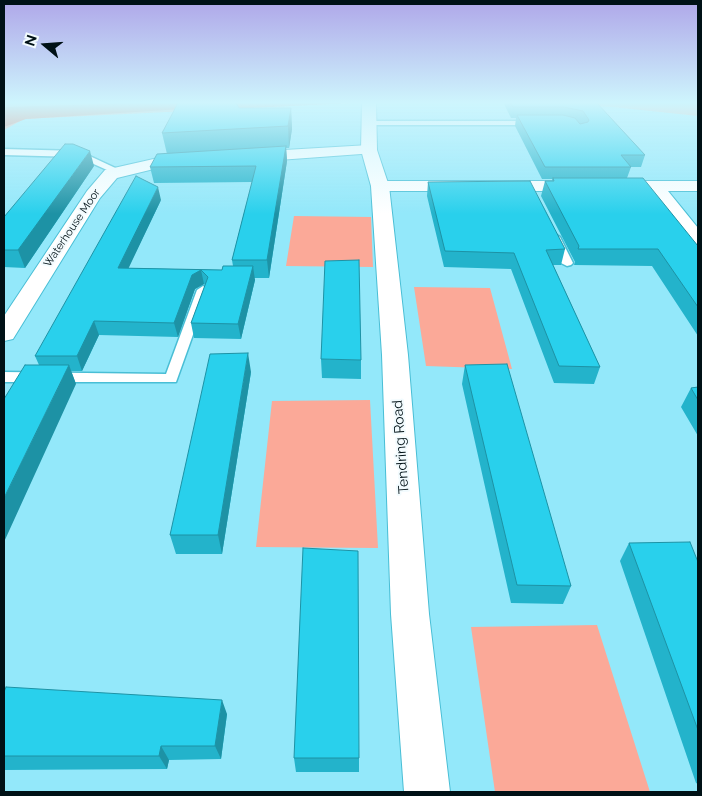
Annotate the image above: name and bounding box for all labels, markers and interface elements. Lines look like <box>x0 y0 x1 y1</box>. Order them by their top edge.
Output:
north arrow <box>20 20 70 70</box>
text: N <box>21 33 40 48</box>
street label: Waterhouse Moor <box>41 186 103 270</box>
street label: Tendring Road <box>389 400 413 494</box>

